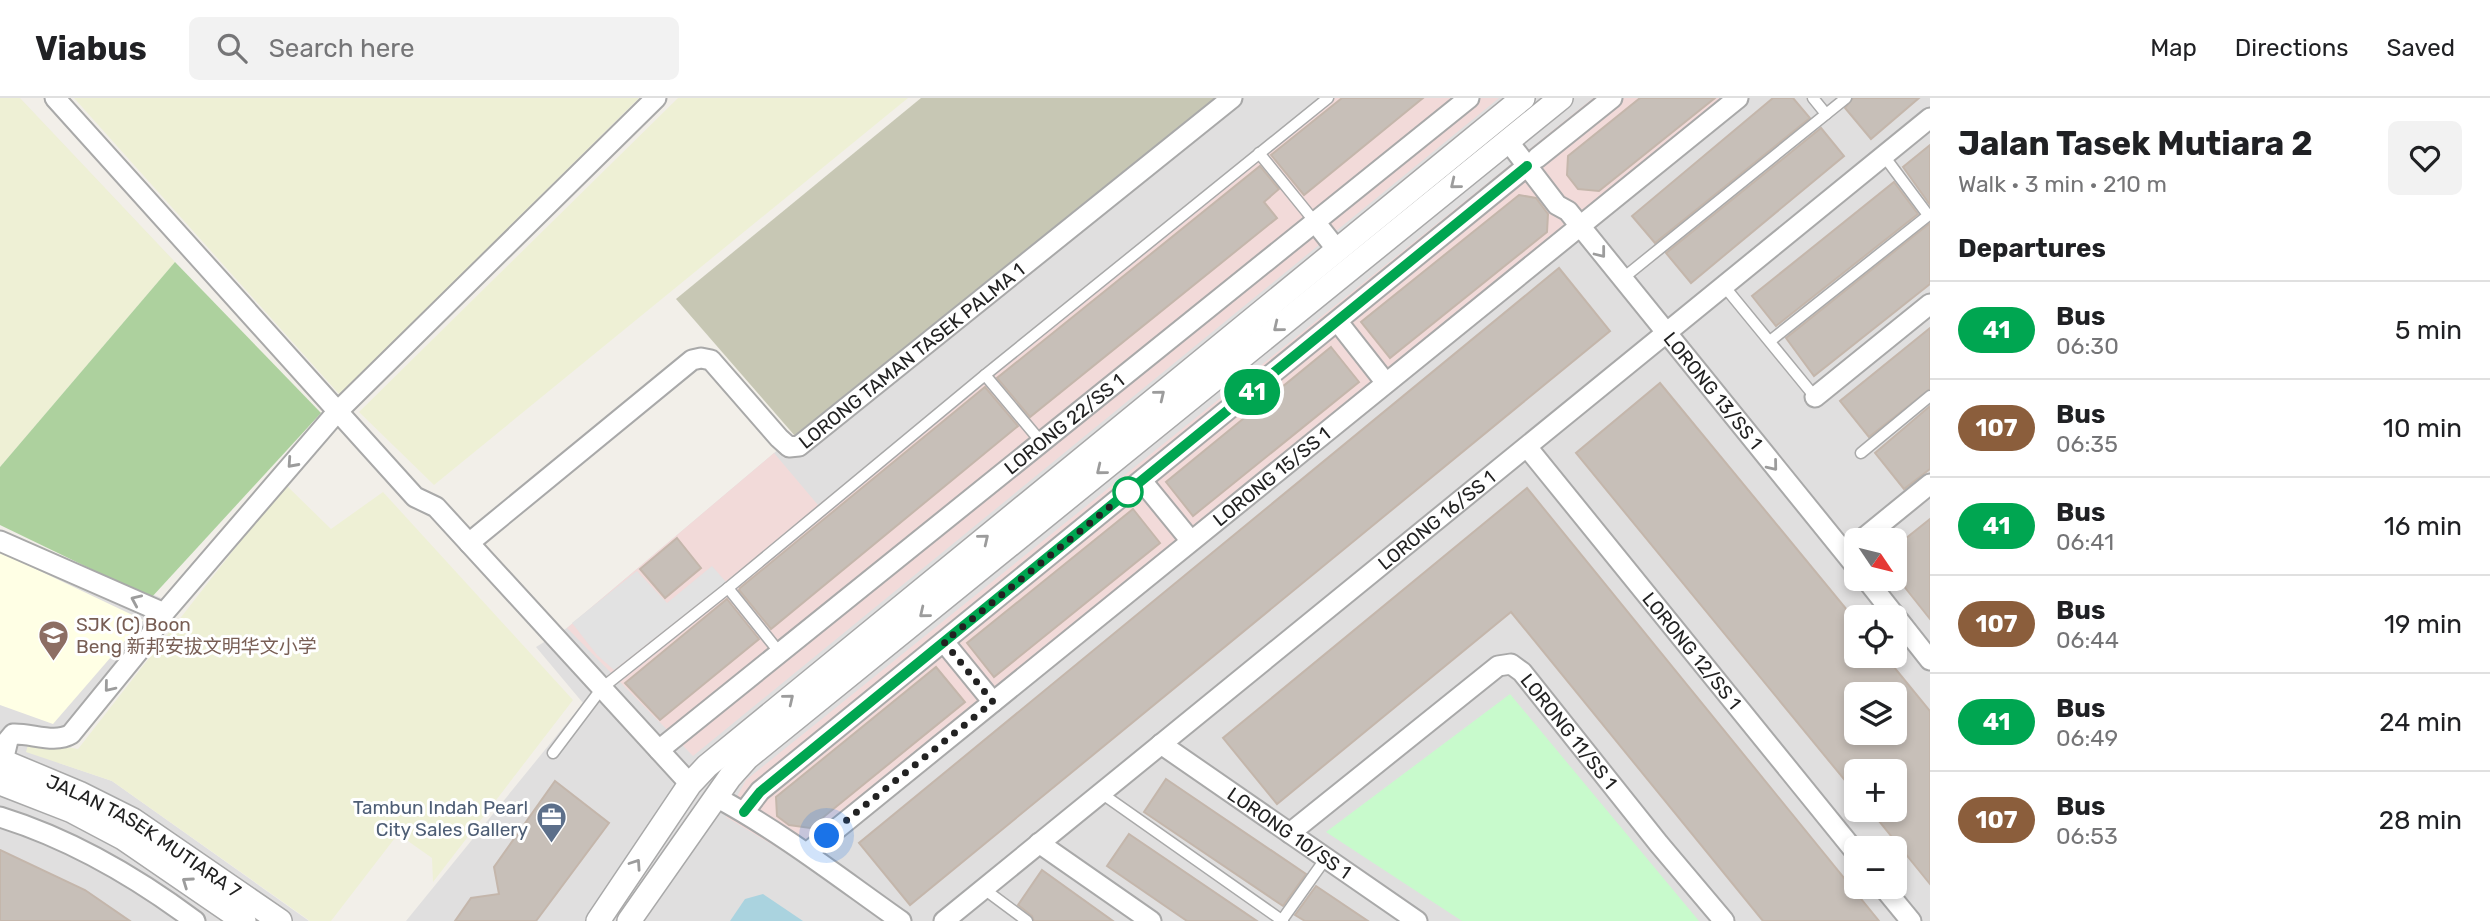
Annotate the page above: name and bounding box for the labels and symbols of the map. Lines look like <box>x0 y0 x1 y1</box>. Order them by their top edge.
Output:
one-way arrow <box>1450 176 1463 188</box>
one-way arrow <box>1593 245 1606 257</box>
street label: LORONG TAMAN TASEK PALMA 1 <box>794 258 1029 454</box>
one-way arrow <box>1273 319 1286 331</box>
street label: LORONG 13/SS 1 <box>1659 327 1767 454</box>
street label: LORONG 22/SS 1 <box>1000 369 1129 479</box>
line badge: 41 <box>1220 369 1284 415</box>
one-way arrow <box>1151 391 1164 403</box>
street label: LORONG 15/SS 1 <box>1209 422 1335 531</box>
one-way arrow <box>288 455 300 468</box>
one-way arrow <box>1765 457 1777 470</box>
one-way arrow <box>1096 462 1109 474</box>
street label: LORONG 16/SS 1 <box>1373 466 1500 575</box>
unlabelled marker <box>1113 477 1143 507</box>
north arrow <box>1844 528 1908 592</box>
one-way arrow <box>976 535 988 548</box>
street label: LORONG 12/SS 1 <box>1637 588 1746 714</box>
one-way arrow <box>131 594 143 608</box>
one-way arrow <box>919 605 932 617</box>
place label: SJK (C) Boon Beng 新邦安拔文明华文小学 <box>76 613 317 658</box>
school or university icon: SJK (C) Boon Beng 新邦安拔文明华文小学 <box>36 618 70 662</box>
street label: LORONG 11/SS 1 <box>1516 669 1622 794</box>
one-way arrow <box>105 680 118 692</box>
one-way arrow <box>780 695 793 707</box>
street label: JALAN TASEK MUTIARA 7 <box>43 770 245 903</box>
street label: LORONG 10/SS 1 <box>1223 783 1355 884</box>
place label: Tambun Indah Pearl City Sales Gallery <box>353 796 528 841</box>
office icon: Tambun Indah Pearl City Sales Gallery <box>534 801 568 845</box>
your location <box>809 818 844 853</box>
one-way arrow <box>628 859 641 872</box>
one-way arrow <box>182 877 195 890</box>

